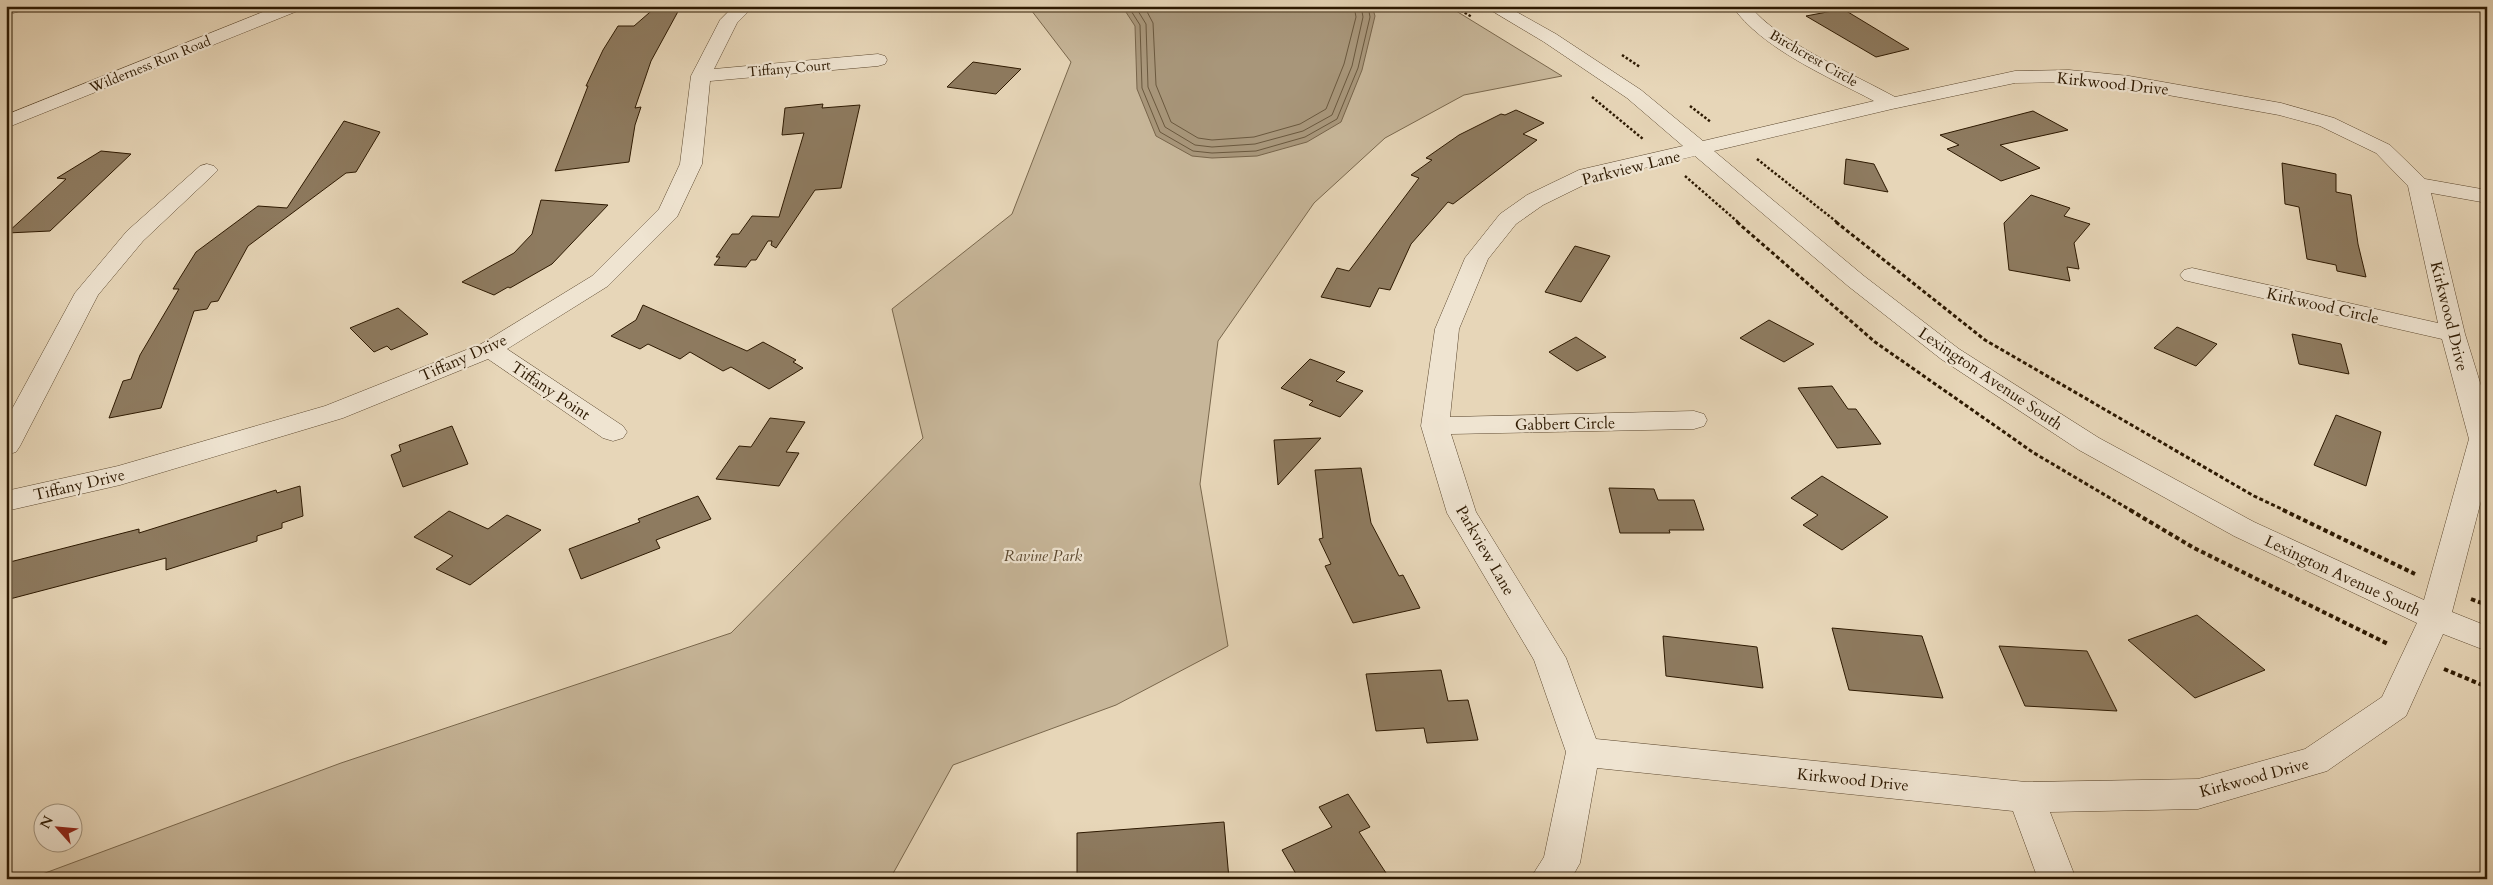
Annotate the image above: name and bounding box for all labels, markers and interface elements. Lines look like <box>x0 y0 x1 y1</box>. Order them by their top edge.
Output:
street label: Birchcrest Circle <box>1766 25 1862 92</box>
street label: Wilderness Run Road <box>86 31 214 98</box>
street label: Tiffany Court <box>747 55 832 82</box>
street label: Kirkwood Drive <box>2056 67 2170 101</box>
street label: Parkview Lane <box>1580 145 1683 191</box>
street label: Kirkwood Drive <box>2425 259 2473 373</box>
street label: Kirkwood Circle <box>2264 282 2381 330</box>
street label: Lexington Avenue South <box>1914 322 2067 436</box>
street label: Tiffany Drive <box>416 329 510 387</box>
street label: Tiffany Point <box>506 356 594 425</box>
street label: Gabbert Circle <box>1515 412 1615 436</box>
street label: Tiffany Drive <box>31 464 127 506</box>
street label: Parkview Lane <box>1450 501 1520 600</box>
street label: Lexington Avenue South <box>2261 530 2424 622</box>
park label: Ravine Park <box>1004 545 1082 567</box>
street label: Kirkwood Drive <box>2197 753 2311 803</box>
street label: Kirkwood Drive <box>1796 763 1910 797</box>
north arrow <box>32 802 82 852</box>
text: N <box>36 813 58 832</box>

